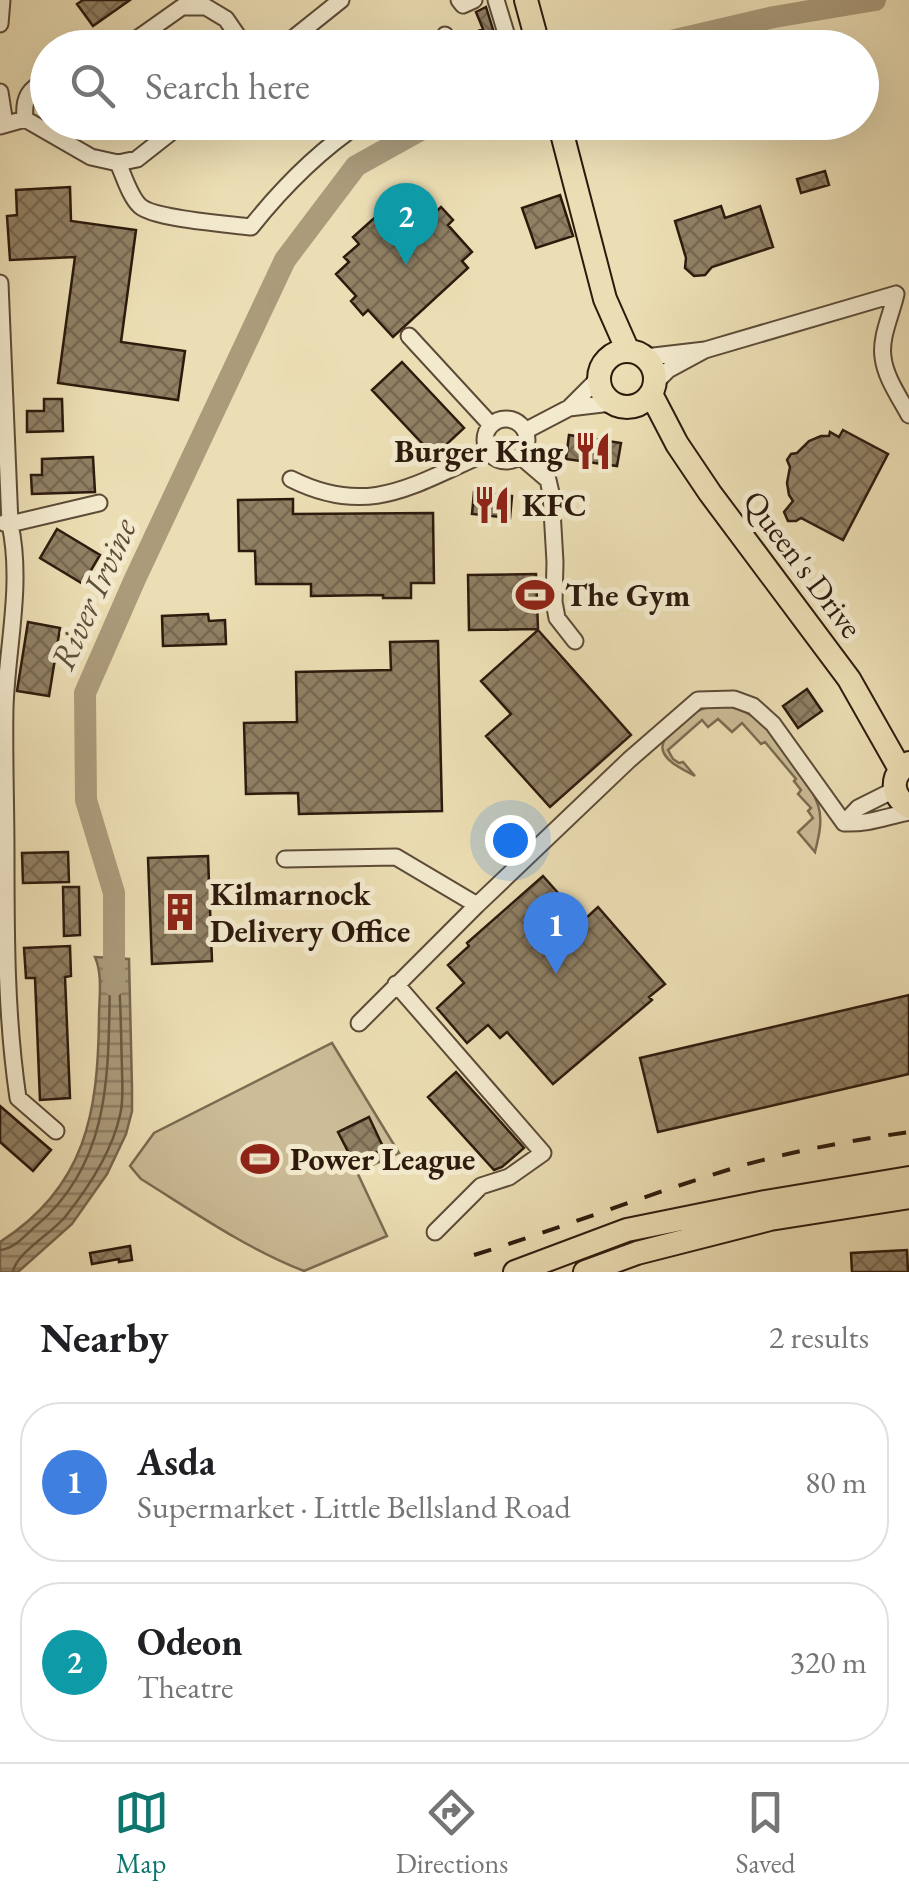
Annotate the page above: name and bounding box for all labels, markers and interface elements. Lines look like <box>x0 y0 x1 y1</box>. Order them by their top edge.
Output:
search box <box>30 30 879 140</box>
icon: search <box>65 58 120 113</box>
text: Search here <box>145 61 310 110</box>
pin: 2 <box>374 182 438 265</box>
place label: Burger King <box>394 430 564 472</box>
restaurant icon: Burger King <box>572 430 614 472</box>
street label: Queen's Drive <box>734 482 872 646</box>
restaurant icon: KFC <box>471 484 513 526</box>
place label: KFC <box>522 484 587 526</box>
water label: River Irvine <box>39 510 146 677</box>
sports icon: The Gym <box>514 574 556 616</box>
place label: The Gym <box>565 574 690 616</box>
your location <box>485 815 536 866</box>
place label: Kilmarnock Delivery Office <box>210 873 410 952</box>
building icon: Kilmarnock Delivery Office <box>159 891 201 933</box>
pin: 1 <box>524 892 588 974</box>
sports icon: Power League <box>239 1138 281 1180</box>
place label: Power League <box>290 1138 475 1180</box>
text: Nearby <box>40 1310 169 1365</box>
text: 2 results <box>769 1316 869 1358</box>
text: Asda <box>137 1437 216 1486</box>
text: 1 <box>66 1461 83 1503</box>
text: 80 m <box>805 1461 867 1503</box>
text: Supermarket · Little Bellsland Road <box>137 1486 571 1528</box>
text: Odeon <box>137 1617 243 1666</box>
text: 2 <box>66 1641 83 1683</box>
text: 320 m <box>790 1641 867 1683</box>
text: Theatre <box>137 1666 233 1708</box>
tab: Map <box>114 1785 169 1881</box>
tab: Directions <box>396 1785 508 1881</box>
tab: Saved <box>735 1785 795 1881</box>

